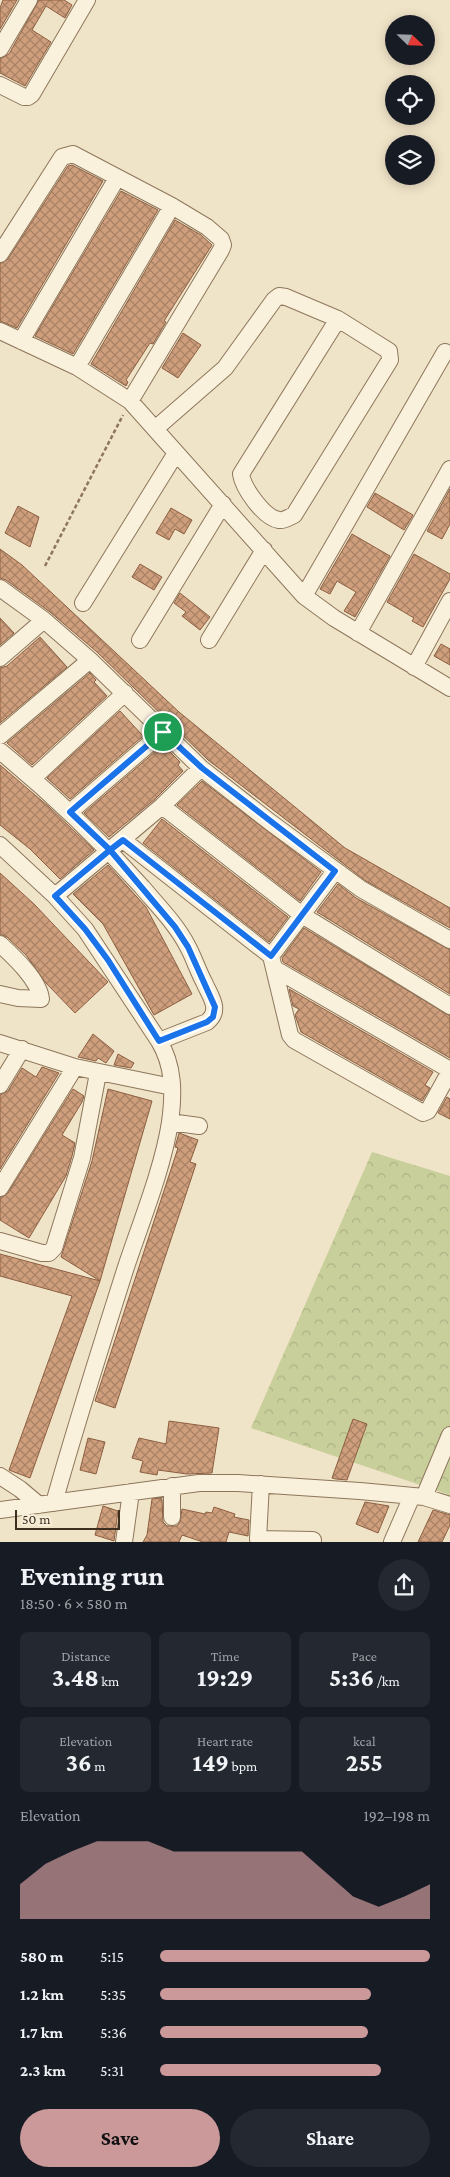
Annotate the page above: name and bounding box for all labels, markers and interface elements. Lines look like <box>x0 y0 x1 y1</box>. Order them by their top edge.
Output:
north arrow <box>385 15 435 65</box>
map controls <box>385 15 435 185</box>
button: locate <box>385 75 435 125</box>
button: layers <box>385 135 435 185</box>
pin <box>142 711 184 753</box>
icon: arrive <box>149 718 177 746</box>
scale bar <box>15 1507 120 1530</box>
text: 50 m <box>22 1511 50 1527</box>
button: share <box>378 1559 430 1611</box>
text: Evening run <box>20 1560 164 1591</box>
text: 18:50 · 6 × 580 m <box>20 1595 128 1612</box>
text: Distance <box>61 1648 110 1664</box>
text: Time <box>211 1648 239 1664</box>
text: Pace <box>352 1648 377 1664</box>
text: 3.48 <box>52 1664 99 1691</box>
text: 19:29 <box>197 1664 253 1691</box>
text: 5:36 <box>329 1664 374 1691</box>
text: km <box>99 1673 119 1689</box>
text: /km <box>374 1673 400 1689</box>
text: Elevation <box>59 1733 112 1749</box>
text: Heart rate <box>197 1733 253 1749</box>
text: kcal <box>353 1733 376 1749</box>
text: 36 <box>66 1749 92 1776</box>
text: 149 <box>193 1749 229 1776</box>
text: 255 <box>346 1749 383 1776</box>
text: m <box>92 1758 106 1774</box>
text: bpm <box>229 1758 257 1774</box>
text: Elevation <box>20 1807 81 1824</box>
text: 192–198 m <box>363 1807 430 1824</box>
text: 580 m <box>20 1948 64 1965</box>
text: 5:15 <box>100 1948 124 1965</box>
text: 1.2 km <box>20 1986 64 2003</box>
text: 5:35 <box>100 1986 126 2003</box>
text: 1.7 km <box>20 2024 63 2041</box>
text: 5:36 <box>100 2024 127 2041</box>
text: 2.3 km <box>20 2062 66 2079</box>
text: 5:31 <box>100 2062 124 2079</box>
button: Save <box>20 2109 220 2167</box>
button: Share <box>230 2109 430 2167</box>

